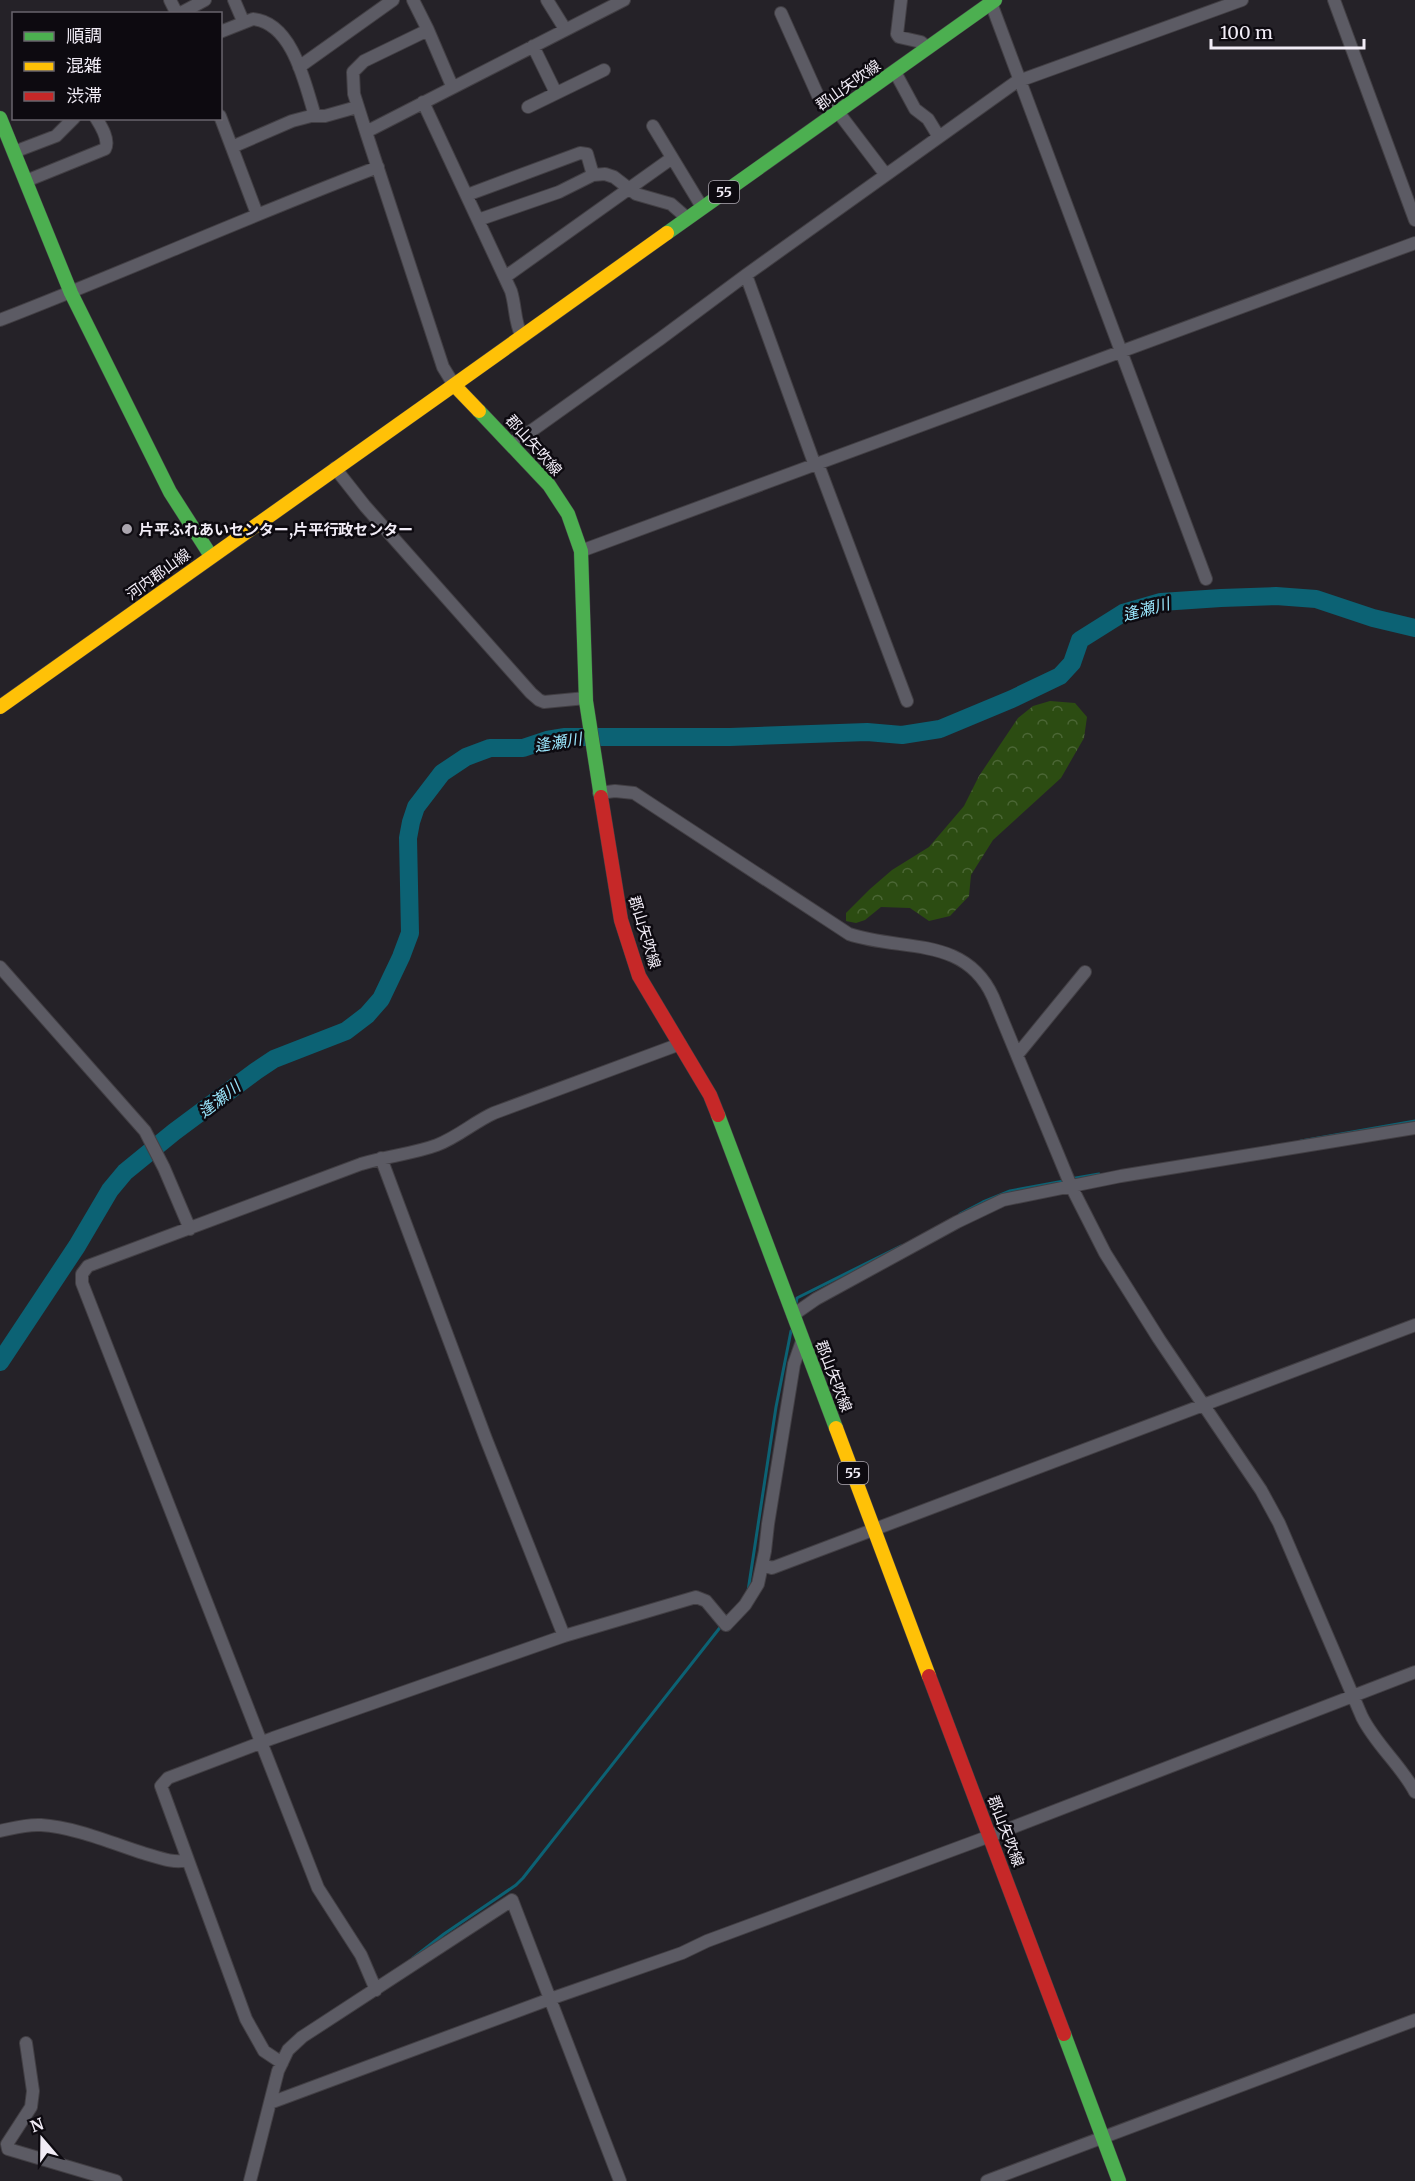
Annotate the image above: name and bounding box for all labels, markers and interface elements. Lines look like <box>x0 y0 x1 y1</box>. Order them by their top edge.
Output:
legend <box>12 12 222 120</box>
scale bar <box>1211 12 1364 50</box>
text: 100 m <box>1220 21 1273 44</box>
text: 順調 <box>66 24 102 47</box>
text: 混雑 <box>66 54 102 77</box>
street label: 郡山矢吹線 <box>812 56 884 114</box>
text: 渋滞 <box>66 84 102 107</box>
road number: 55 <box>709 181 739 203</box>
street label: 郡山矢吹線 <box>502 411 566 479</box>
place label: 片平ふれあいセンター,片平行政センター <box>139 520 413 540</box>
marker: 片平ふれあいセンター,片平行政センター <box>120 522 134 536</box>
street label: 河内郡山線 <box>122 544 194 604</box>
water label: 逢瀬川 <box>1120 593 1174 625</box>
water label: 逢瀬川 <box>533 728 585 756</box>
street label: 郡山矢吹線 <box>625 893 665 971</box>
water label: 逢瀬川 <box>194 1075 246 1122</box>
street label: 郡山矢吹線 <box>812 1338 856 1414</box>
road number: 55 <box>838 1462 868 1484</box>
street label: 郡山矢吹線 <box>984 1793 1028 1869</box>
north arrow <box>12 2109 72 2169</box>
text: N <box>28 2113 47 2136</box>

